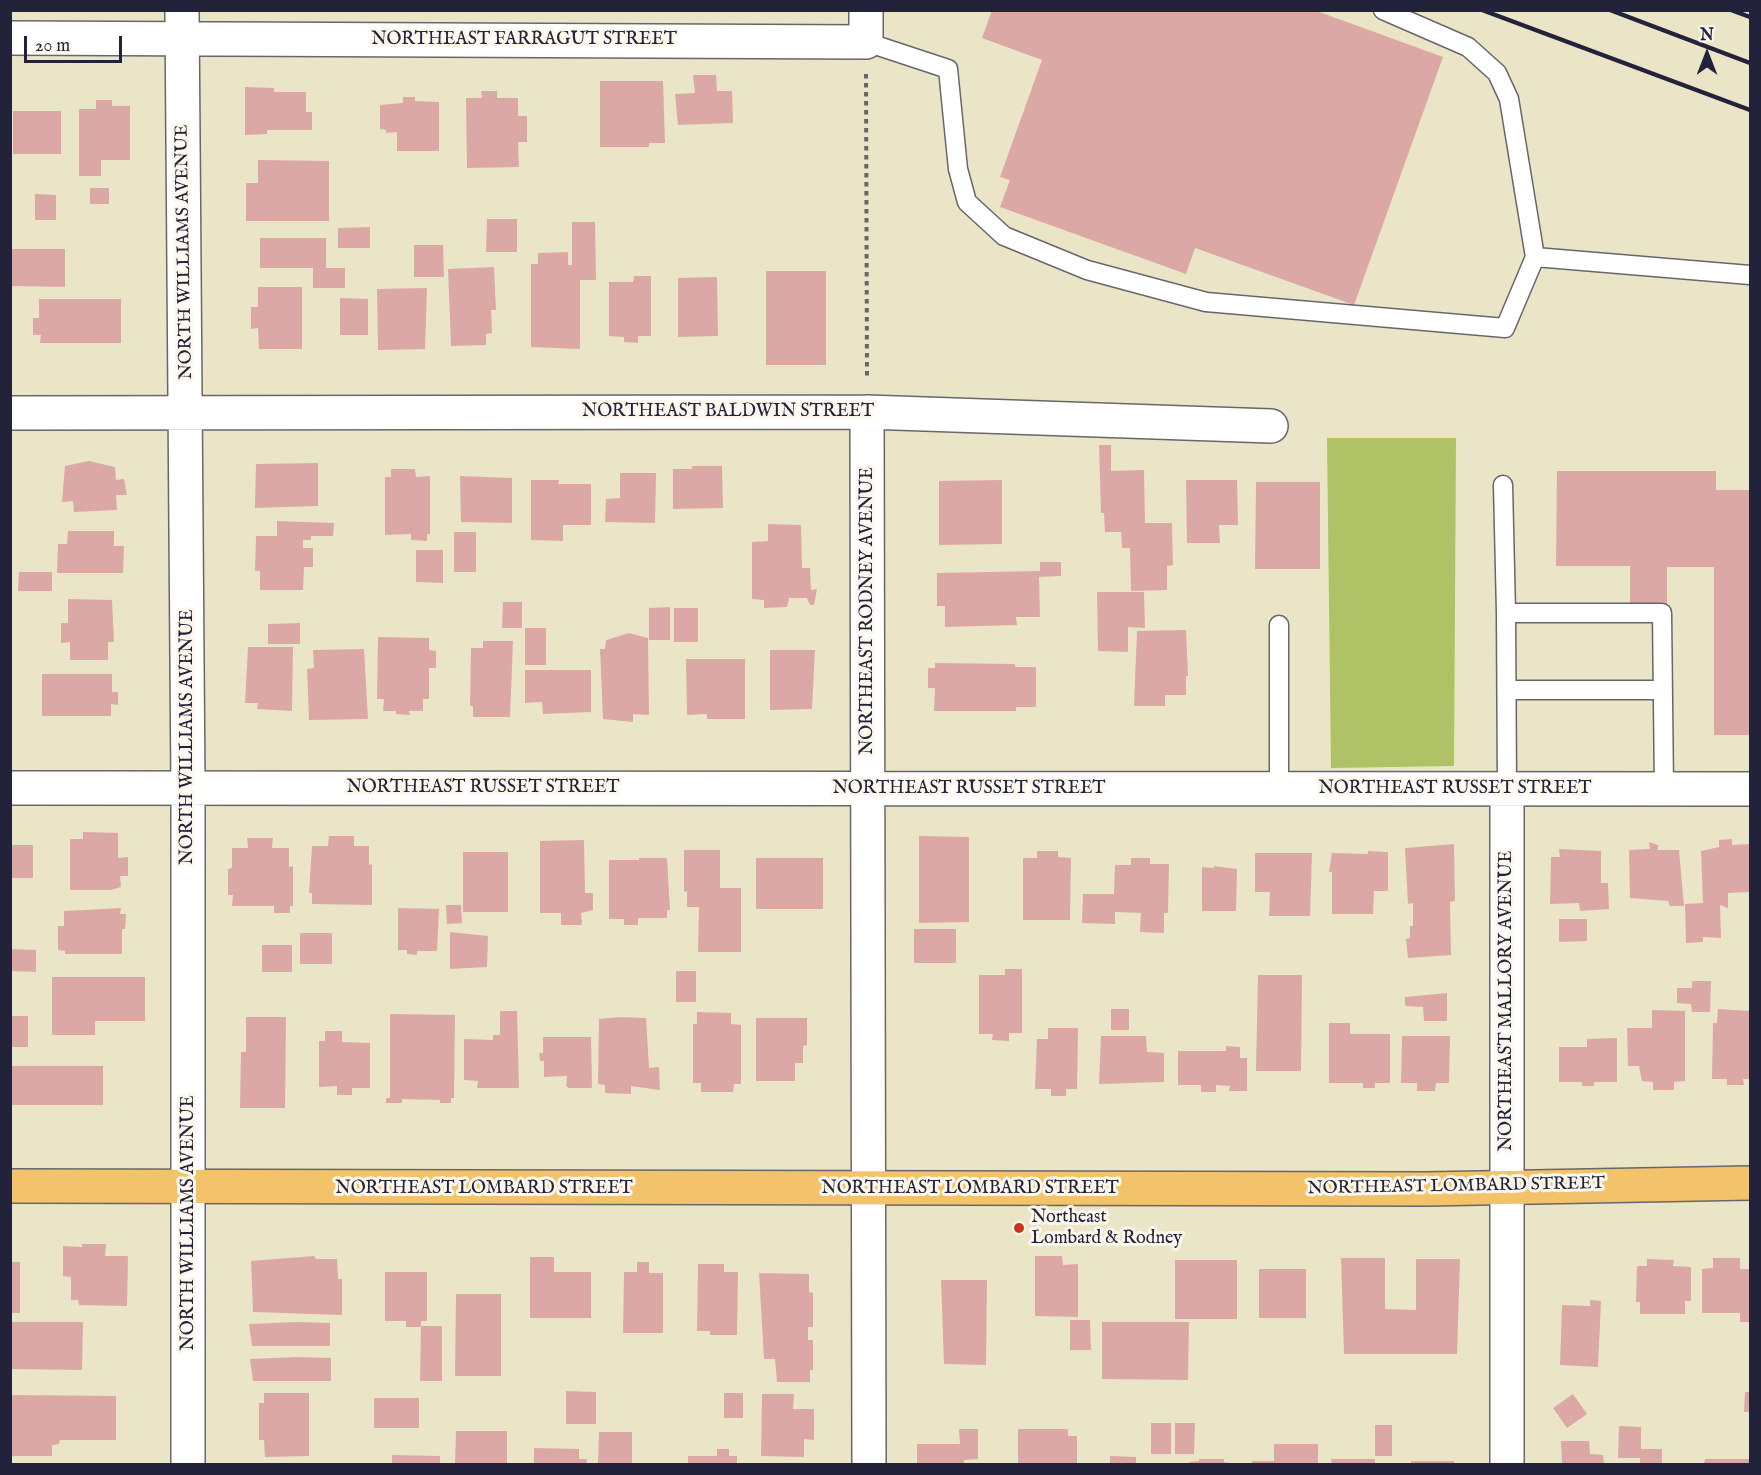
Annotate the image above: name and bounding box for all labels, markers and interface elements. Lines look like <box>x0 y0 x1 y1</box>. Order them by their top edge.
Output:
scale bar <box>27 24 124 62</box>
north arrow <box>1677 24 1737 84</box>
text: N <box>1700 26 1714 46</box>
street label: NORTHEAST FARRAGUT STREET <box>371 29 677 51</box>
text: 20 m <box>35 35 70 58</box>
street label: NORTH WILLIAMS AVENUE <box>172 124 198 380</box>
street label: NORTHEAST BALDWIN STREET <box>582 401 874 423</box>
street label: NORTHEAST RODNEY AVENUE <box>857 467 879 755</box>
street label: NORTH WILLIAMS AVENUE <box>177 609 199 865</box>
street label: NORTHEAST RUSSET STREET <box>347 777 619 799</box>
street label: NORTHEAST RUSSET STREET <box>833 778 1105 800</box>
street label: NORTHEAST RUSSET STREET <box>1319 778 1591 800</box>
street label: NORTHEAST MALLORY AVENUE <box>1496 851 1518 1151</box>
street label: NORTH WILLIAMS AVENUE <box>178 1095 200 1351</box>
street label: NORTHEAST LOMBARD STREET <box>1307 1174 1605 1200</box>
street label: NORTHEAST LOMBARD STREET <box>335 1178 633 1200</box>
street label: NORTHEAST LOMBARD STREET <box>821 1178 1119 1200</box>
place label: Northeast Lombard & Rodney <box>1031 1207 1182 1250</box>
marker: Northeast Lombard & Rodney <box>1012 1221 1026 1235</box>

